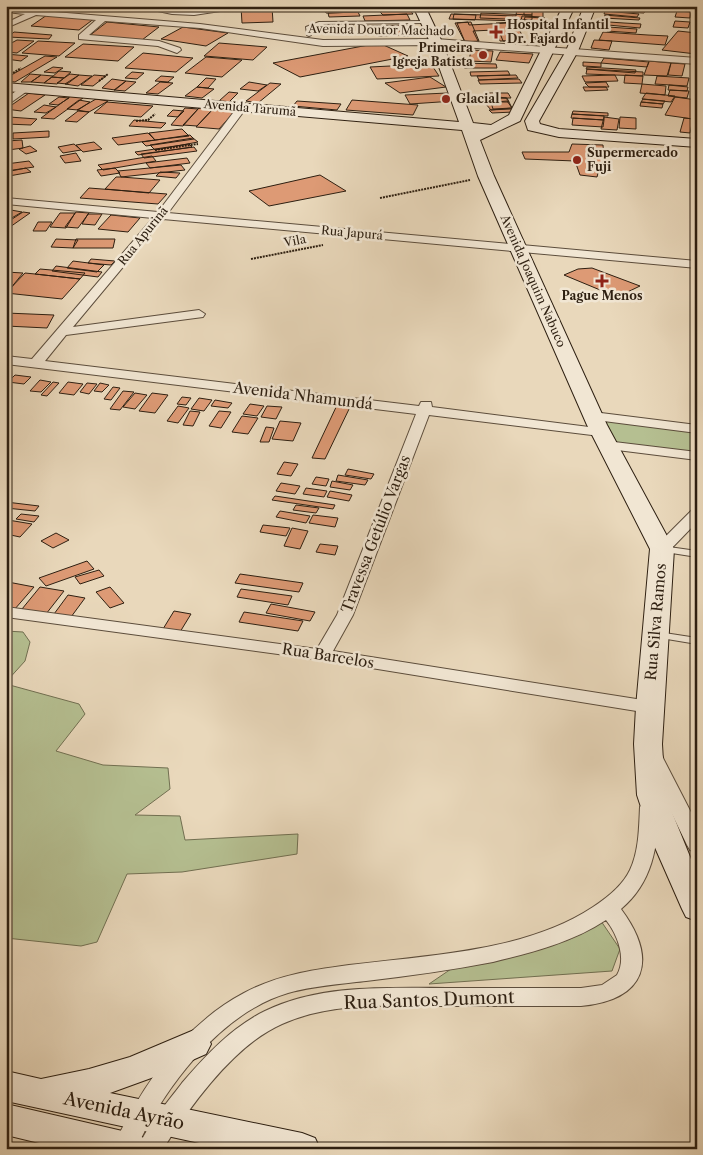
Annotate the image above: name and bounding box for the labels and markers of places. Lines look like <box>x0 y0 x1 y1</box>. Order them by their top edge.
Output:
place label: Hospital Infantil Dr. Fajardo <box>507 17 609 46</box>
marker: Hospital Infantil Dr. Fajardo <box>489 25 503 39</box>
place label: Primeira Igreja Batista <box>392 40 474 69</box>
marker: Primeira Igreja Batista <box>477 49 489 61</box>
place label: Glacial <box>456 91 499 106</box>
marker: Glacial <box>440 93 452 105</box>
place label: Supermercado Fuji <box>587 145 678 174</box>
marker: Supermercado Fuji <box>571 154 583 166</box>
marker: Pague Menos <box>596 275 608 287</box>
place label: Pague Menos <box>561 288 643 303</box>

